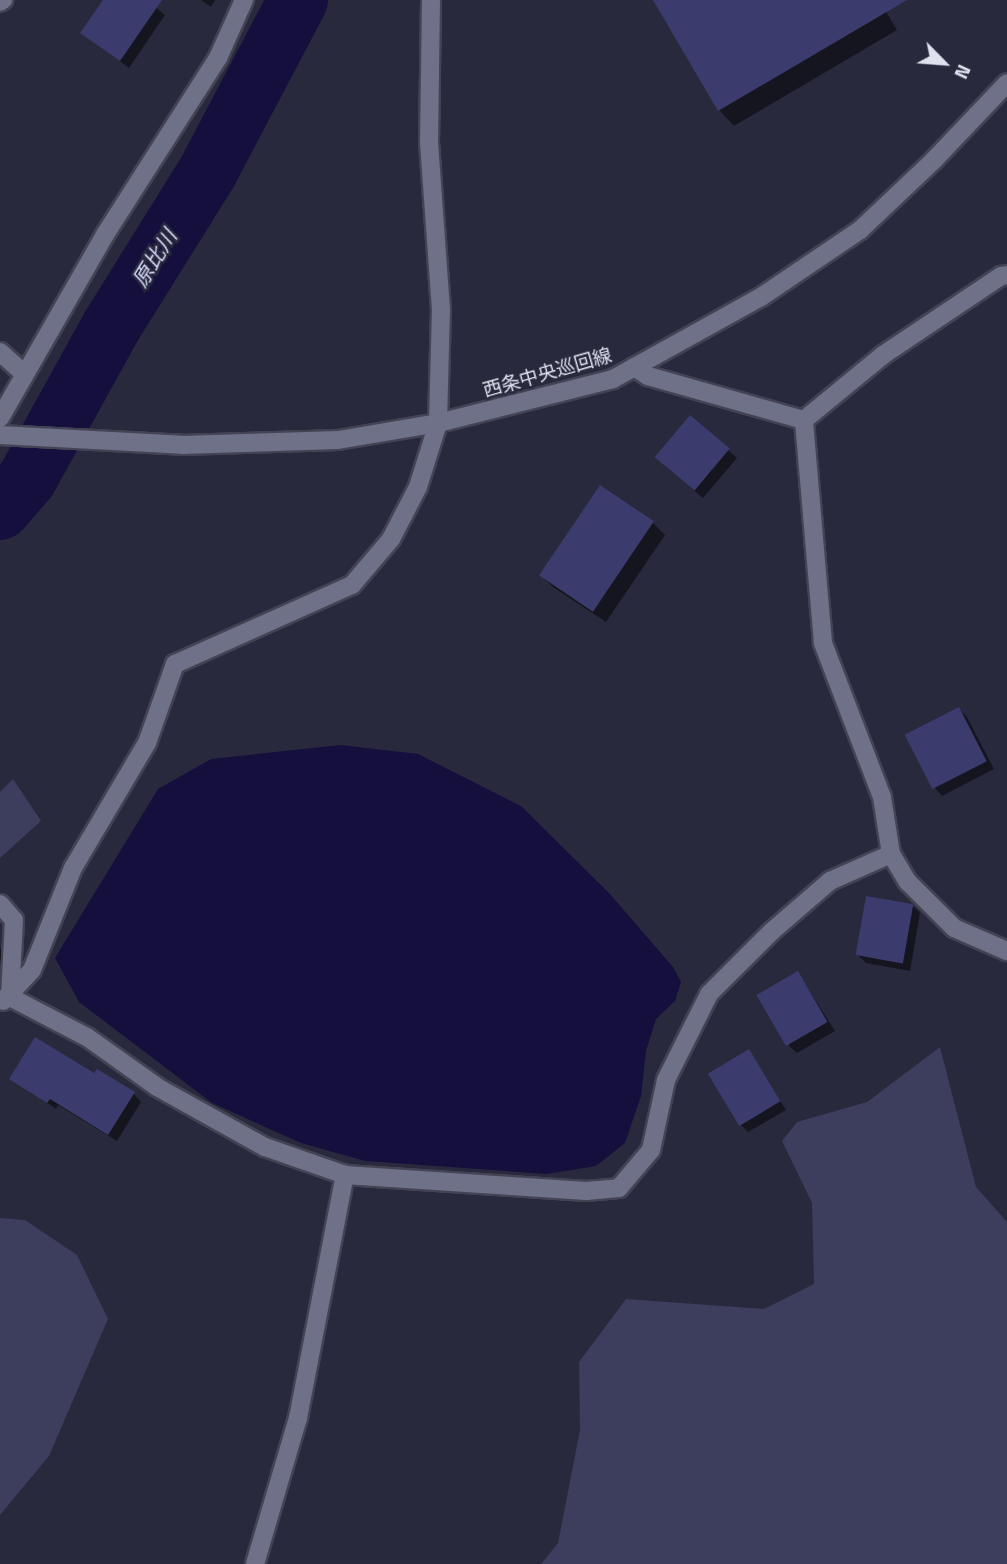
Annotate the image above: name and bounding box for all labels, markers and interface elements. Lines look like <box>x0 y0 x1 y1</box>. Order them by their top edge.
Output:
north arrow <box>909 28 979 98</box>
text: N <box>948 60 979 84</box>
water label: 原比川 <box>127 225 181 291</box>
street label: 西条中央巡回線 <box>480 343 614 401</box>

